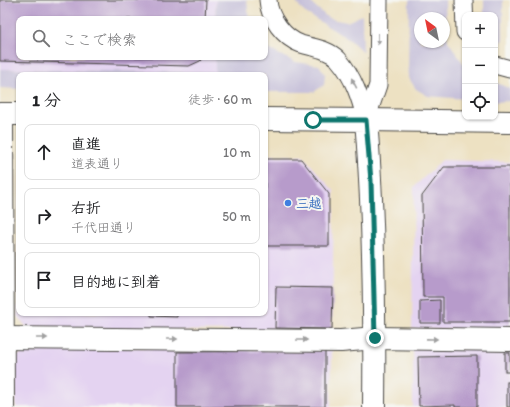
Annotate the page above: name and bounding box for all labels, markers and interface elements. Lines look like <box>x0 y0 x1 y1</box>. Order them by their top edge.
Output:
north arrow <box>414 12 450 48</box>
map controls <box>462 12 498 120</box>
button: + <box>462 12 498 48</box>
search box <box>16 16 268 60</box>
icon: search <box>30 27 52 49</box>
text: ここで検索 <box>62 31 137 49</box>
one-way arrow <box>375 33 381 46</box>
button: − <box>462 48 498 84</box>
one-way arrow <box>351 78 357 89</box>
button: locate <box>462 84 498 120</box>
text: 1 分 <box>32 90 61 110</box>
text: 徒歩 · 60 m <box>188 92 252 107</box>
route start <box>304 111 322 129</box>
text: 直進 <box>71 135 101 153</box>
icon: ahead <box>33 141 55 163</box>
text: 10 m <box>223 145 251 160</box>
text: 道表通り <box>71 156 123 171</box>
place label: 三越 <box>296 196 322 211</box>
marker: 三越 <box>283 198 293 208</box>
text: 右折 <box>71 199 101 217</box>
icon: right <box>33 205 55 227</box>
text: 50 m <box>222 209 251 224</box>
text: 千代田通り <box>71 220 136 235</box>
icon: arrive <box>33 269 55 291</box>
text: 目的地に到着 <box>71 273 161 291</box>
route end <box>366 329 384 347</box>
one-way arrow <box>36 335 49 341</box>
one-way arrow <box>166 336 179 342</box>
one-way arrow <box>426 336 439 342</box>
one-way arrow <box>296 337 309 343</box>

